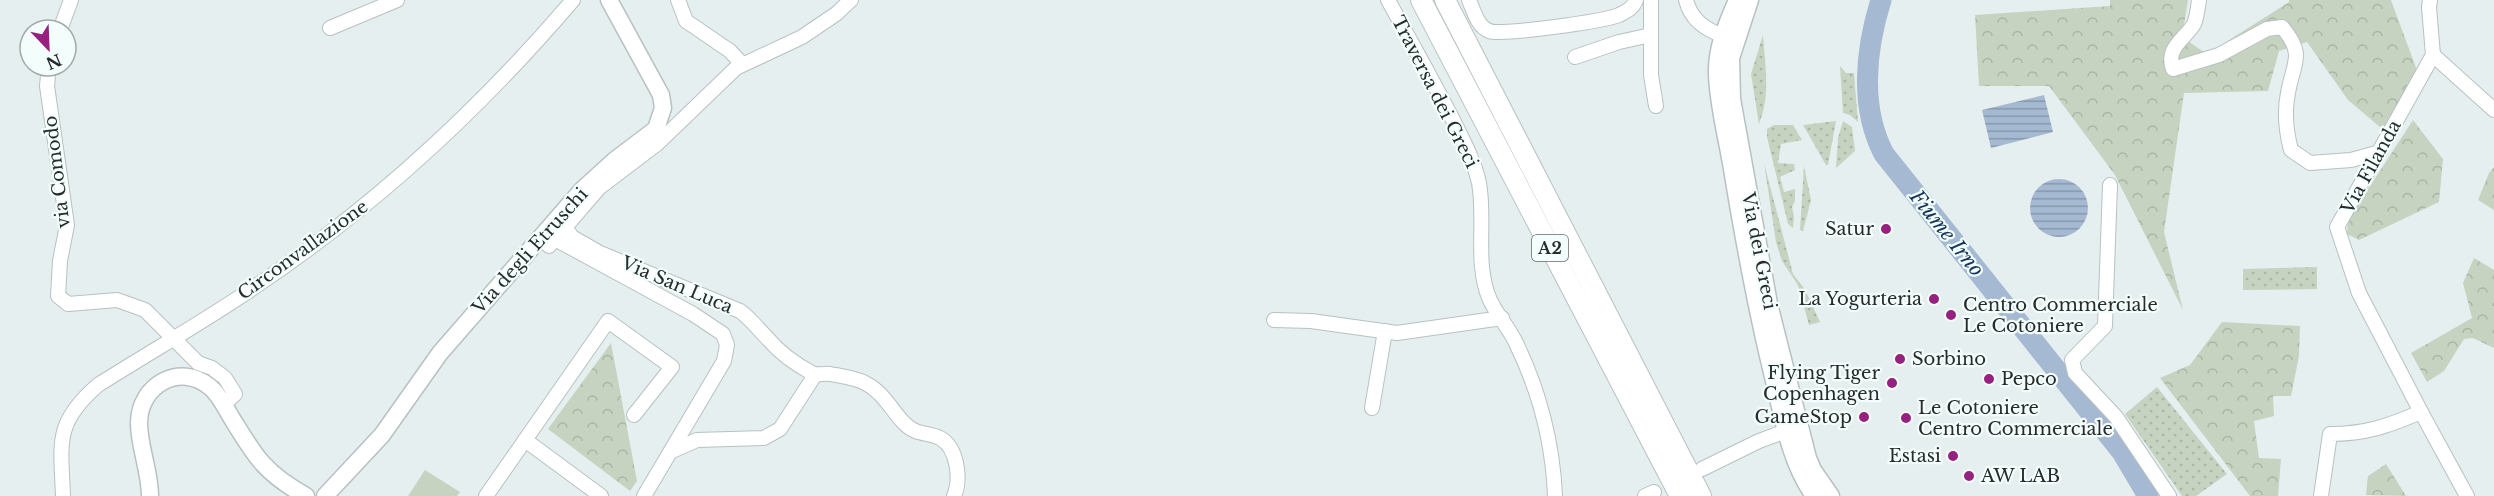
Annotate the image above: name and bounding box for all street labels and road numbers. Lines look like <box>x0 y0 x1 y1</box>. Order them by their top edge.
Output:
street label: Traversa dei Greci <box>1387 12 1483 172</box>
street label: via Comodo <box>39 114 75 230</box>
street label: Via Filanda <box>2336 116 2406 219</box>
street label: Via degli Etruschi <box>467 183 592 319</box>
street label: Via dei Greci <box>1737 190 1781 311</box>
street label: Circonvallazione <box>234 195 372 305</box>
road number: A2 <box>1532 235 1568 261</box>
street label: Via San Luca <box>617 251 736 318</box>

